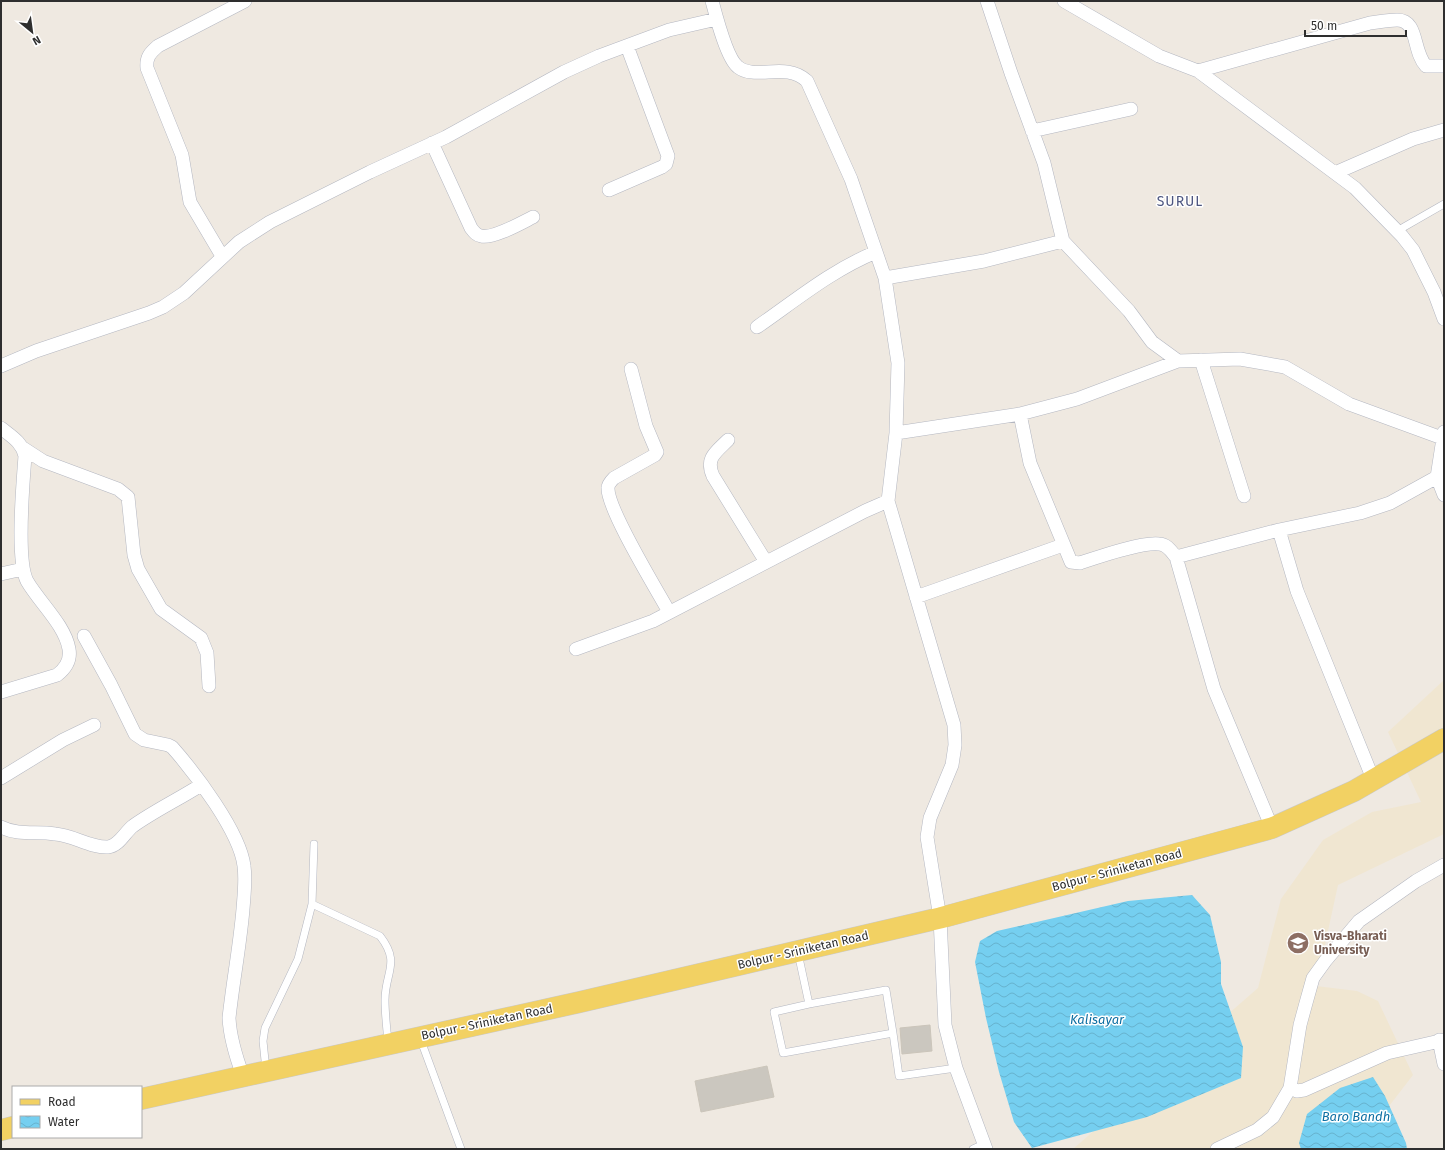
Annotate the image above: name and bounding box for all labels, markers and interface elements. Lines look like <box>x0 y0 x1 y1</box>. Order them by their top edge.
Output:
north arrow <box>12 12 52 52</box>
scale bar <box>1305 12 1406 38</box>
text: 50 m <box>1311 19 1337 33</box>
text: N <box>30 33 43 48</box>
district label: SURUL <box>1157 193 1203 210</box>
street label: Bolpur - Sriniketan Road <box>1050 846 1184 894</box>
street label: Bolpur - Sriniketan Road <box>736 928 870 972</box>
place label: Visva-Bharati University <box>1313 929 1387 957</box>
school or university icon: Visva-Bharati University <box>1285 930 1311 956</box>
street label: Bolpur - Sriniketan Road <box>420 1001 554 1043</box>
water label: Kalisayar <box>1070 1012 1125 1027</box>
legend <box>12 1086 142 1138</box>
text: Road <box>48 1095 76 1109</box>
water label: Baro Bandh <box>1322 1109 1390 1124</box>
text: Water <box>48 1115 80 1129</box>

